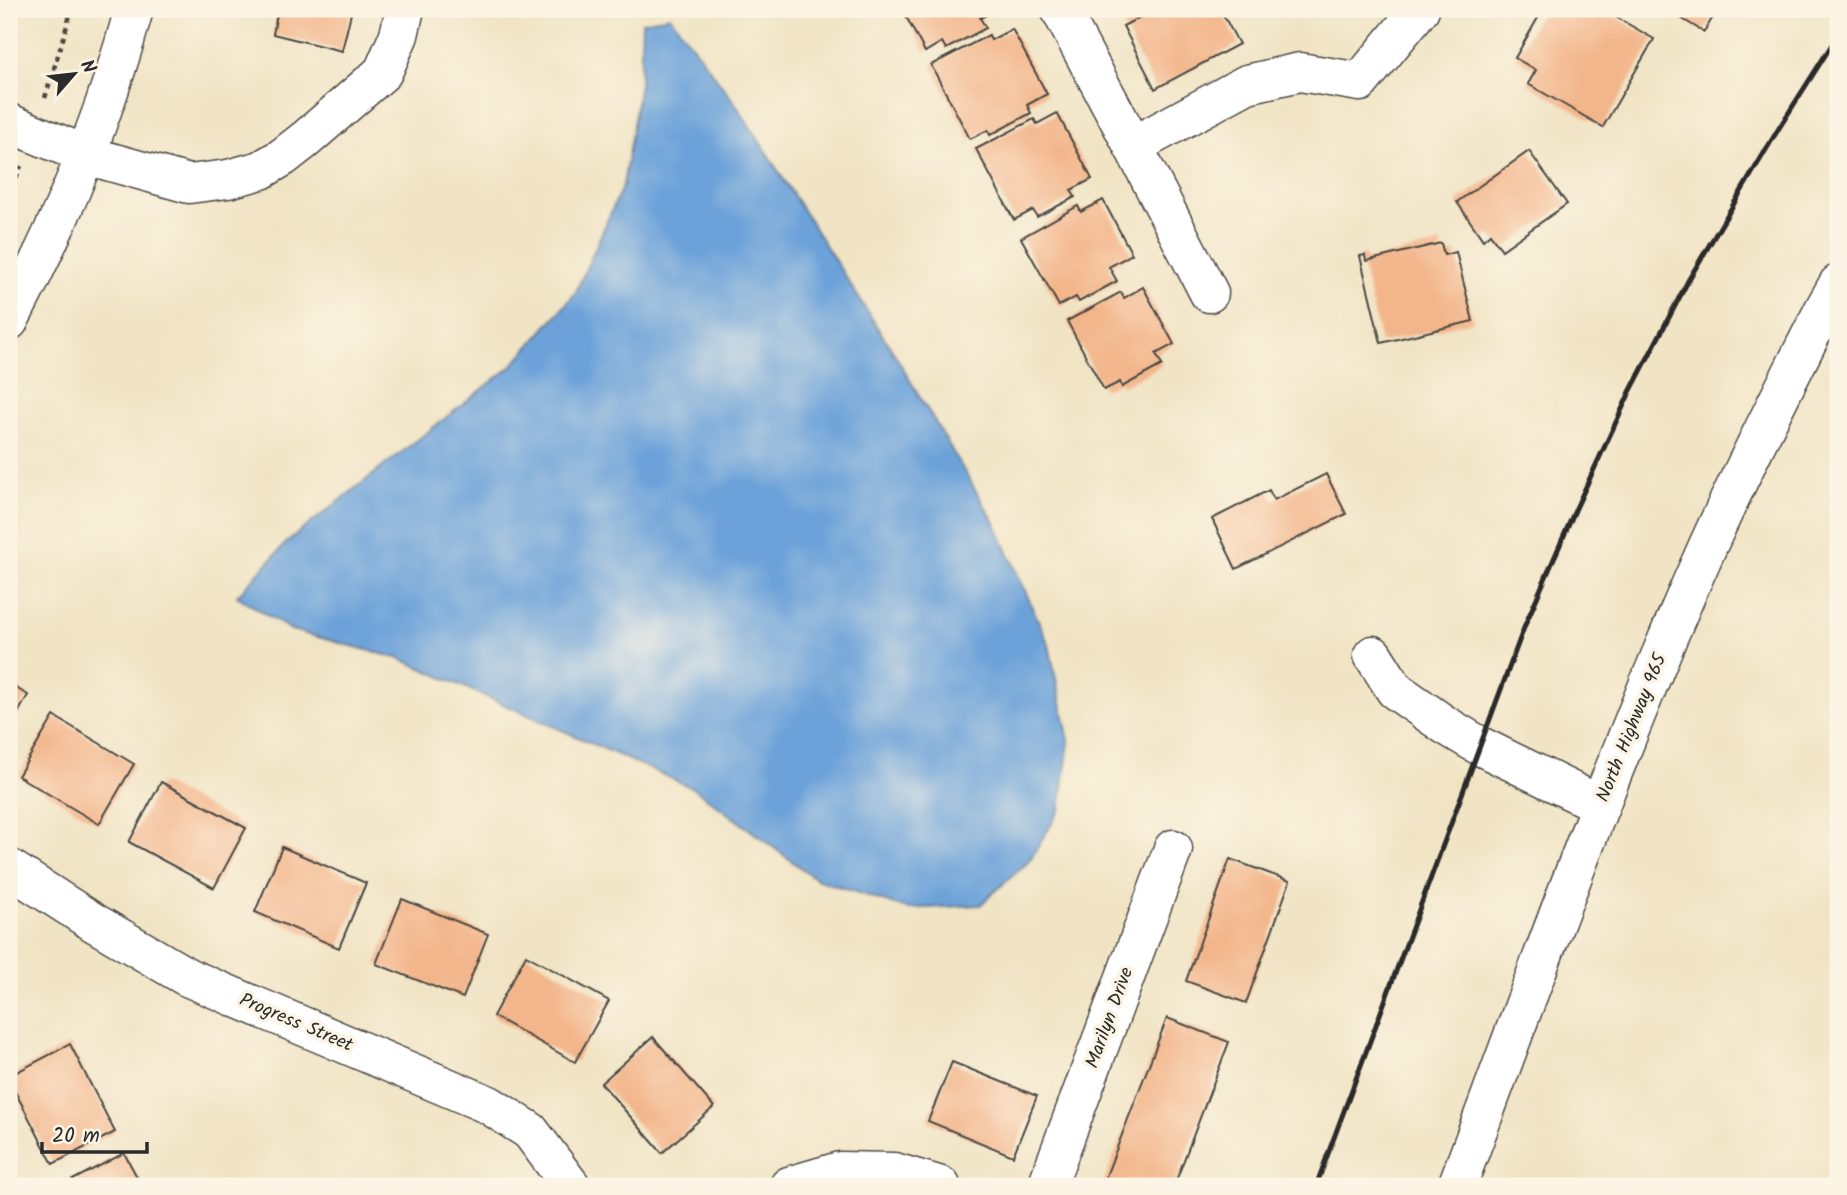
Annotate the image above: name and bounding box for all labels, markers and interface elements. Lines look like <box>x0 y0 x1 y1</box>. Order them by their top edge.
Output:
north arrow <box>38 38 108 108</box>
text: N <box>71 55 103 79</box>
street label: North Highway 965 <box>1589 648 1676 807</box>
street label: Marilyn Drive <box>1078 963 1142 1073</box>
street label: Progress Street <box>234 986 358 1061</box>
scale bar <box>42 1111 147 1155</box>
text: 20 m <box>52 1120 100 1153</box>

